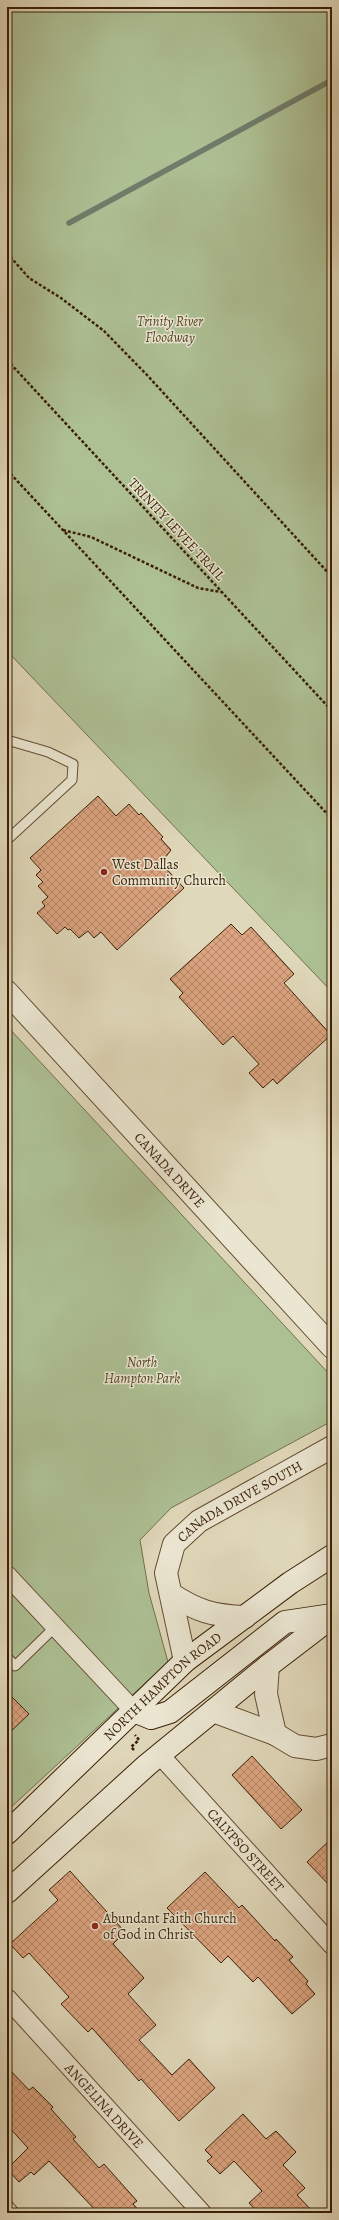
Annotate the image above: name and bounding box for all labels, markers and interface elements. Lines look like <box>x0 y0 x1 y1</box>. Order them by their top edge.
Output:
park label: Trinity River Floodway <box>137 312 204 347</box>
street label: TRINITY LEVEE TRAIL <box>124 474 230 585</box>
place label: West Dallas Community Church <box>111 855 227 890</box>
marker: West Dallas Community Church <box>99 867 109 877</box>
street label: CANADA DRIVE <box>130 1128 209 1212</box>
park label: North Hampton Park <box>104 1353 180 1388</box>
street label: CANADA DRIVE SOUTH <box>173 1456 306 1547</box>
street label: NORTH HAMPTON ROAD <box>99 1628 226 1745</box>
street label: CALYPSO STREET <box>203 1804 289 1896</box>
place label: Abundant Faith Church of God in Christ <box>102 1909 237 1944</box>
marker: Abundant Faith Church of God in Christ <box>90 1921 100 1931</box>
street label: ANGELINA DRIVE <box>60 2058 148 2152</box>

